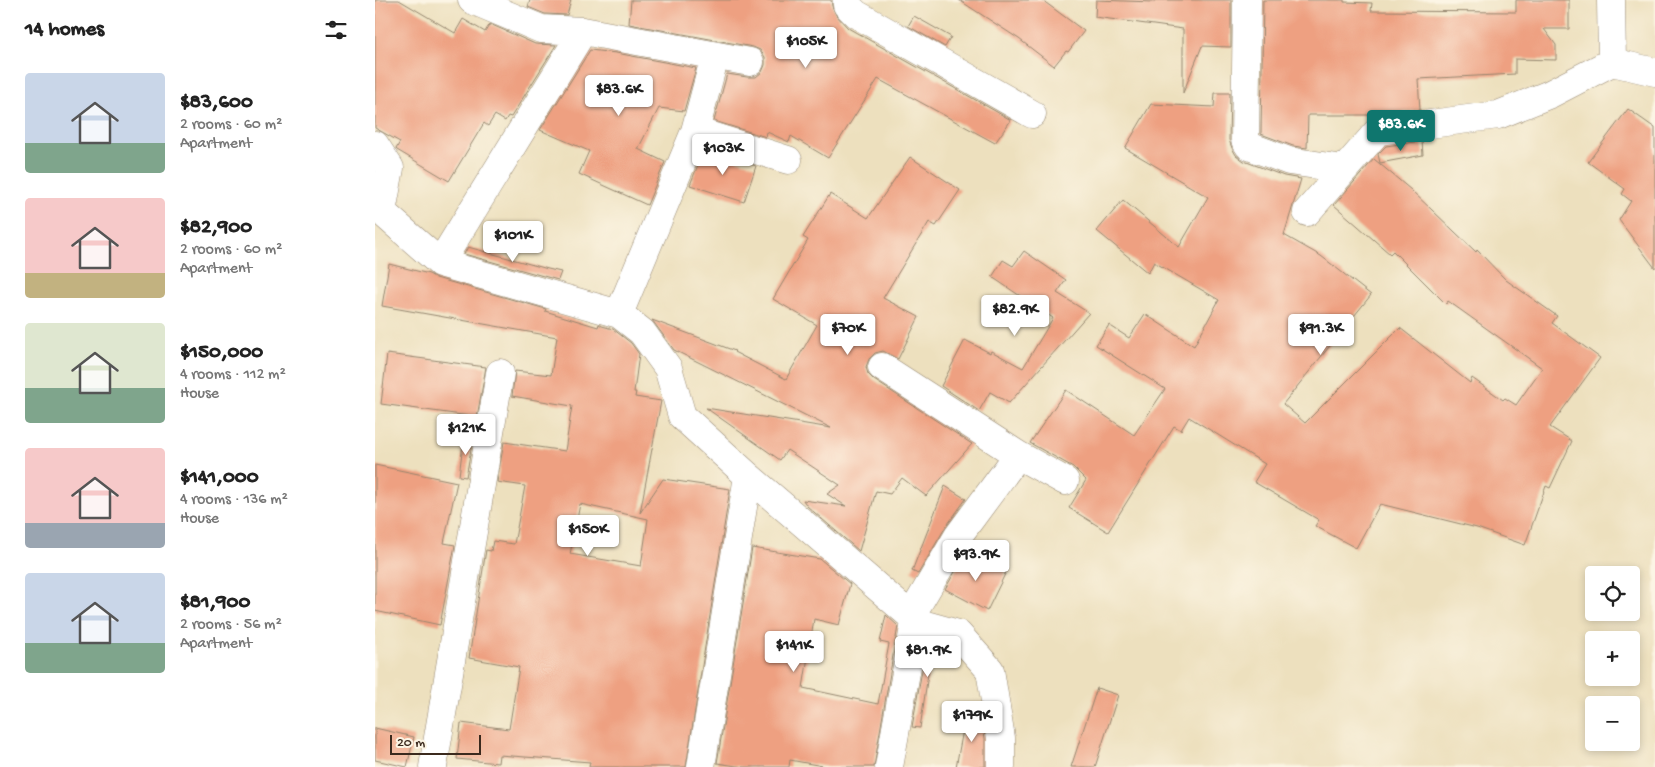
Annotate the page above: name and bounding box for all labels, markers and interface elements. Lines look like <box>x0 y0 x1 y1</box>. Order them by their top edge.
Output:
icon: filters <box>322 16 350 44</box>
text: 14 homes <box>25 18 104 43</box>
pin: $105K <box>771 27 841 69</box>
text: $105K <box>786 33 826 52</box>
pin: $83.6K <box>578 74 660 117</box>
text: $83.6K <box>596 81 642 100</box>
text: $83,600 <box>180 91 253 116</box>
icon: home <box>65 93 125 153</box>
pin: $83.6K <box>1360 110 1442 152</box>
text: 2 rooms · 60 m² <box>180 116 282 135</box>
text: $83.6K <box>1378 116 1424 135</box>
pin: $103K <box>688 134 758 176</box>
text: Apartment <box>180 135 252 154</box>
text: $103K <box>703 140 743 159</box>
text: $82,900 <box>180 216 252 241</box>
icon: home <box>65 218 125 278</box>
pin: $101K <box>478 220 548 263</box>
text: $101K <box>494 227 532 246</box>
text: 2 rooms · 60 m² <box>180 241 282 260</box>
text: Apartment <box>180 260 252 279</box>
pin: $82.9K <box>974 294 1056 337</box>
text: $82.9K <box>992 301 1038 320</box>
pin: $70K <box>818 314 878 356</box>
pin: $91.3K <box>1280 314 1362 356</box>
text: $70K <box>831 320 865 339</box>
text: $91.3K <box>1299 320 1343 339</box>
text: $150,000 <box>180 341 263 366</box>
icon: home <box>65 343 125 403</box>
text: 4 rooms · 112 m² <box>180 366 286 385</box>
text: House <box>180 385 219 404</box>
pin: $121K <box>431 414 501 456</box>
text: $121K <box>448 420 484 439</box>
text: $141,000 <box>180 466 259 491</box>
icon: home <box>65 468 125 528</box>
text: 4 rooms · 136 m² <box>180 491 288 510</box>
text: House <box>180 510 219 529</box>
pin: $150K <box>553 514 623 557</box>
text: $150K <box>568 521 608 540</box>
pin: $93.9K <box>935 540 1017 582</box>
text: $93.9K <box>953 546 999 565</box>
map controls <box>1585 566 1640 751</box>
button: locate <box>1585 566 1640 621</box>
text: $81,900 <box>180 591 250 616</box>
icon: home <box>65 593 125 653</box>
text: 2 rooms · 56 m² <box>180 616 282 635</box>
pin: $141K <box>759 630 829 673</box>
button: + <box>1585 631 1640 686</box>
text: Apartment <box>180 635 252 654</box>
pin: $81.9K <box>887 636 969 678</box>
text: $141K <box>776 637 812 656</box>
text: $81.9K <box>906 642 950 661</box>
button: − <box>1585 696 1640 751</box>
pin: $179K <box>937 700 1007 743</box>
text: $179K <box>953 707 991 726</box>
scale bar <box>390 732 481 755</box>
text: 20 m <box>397 735 425 752</box>

